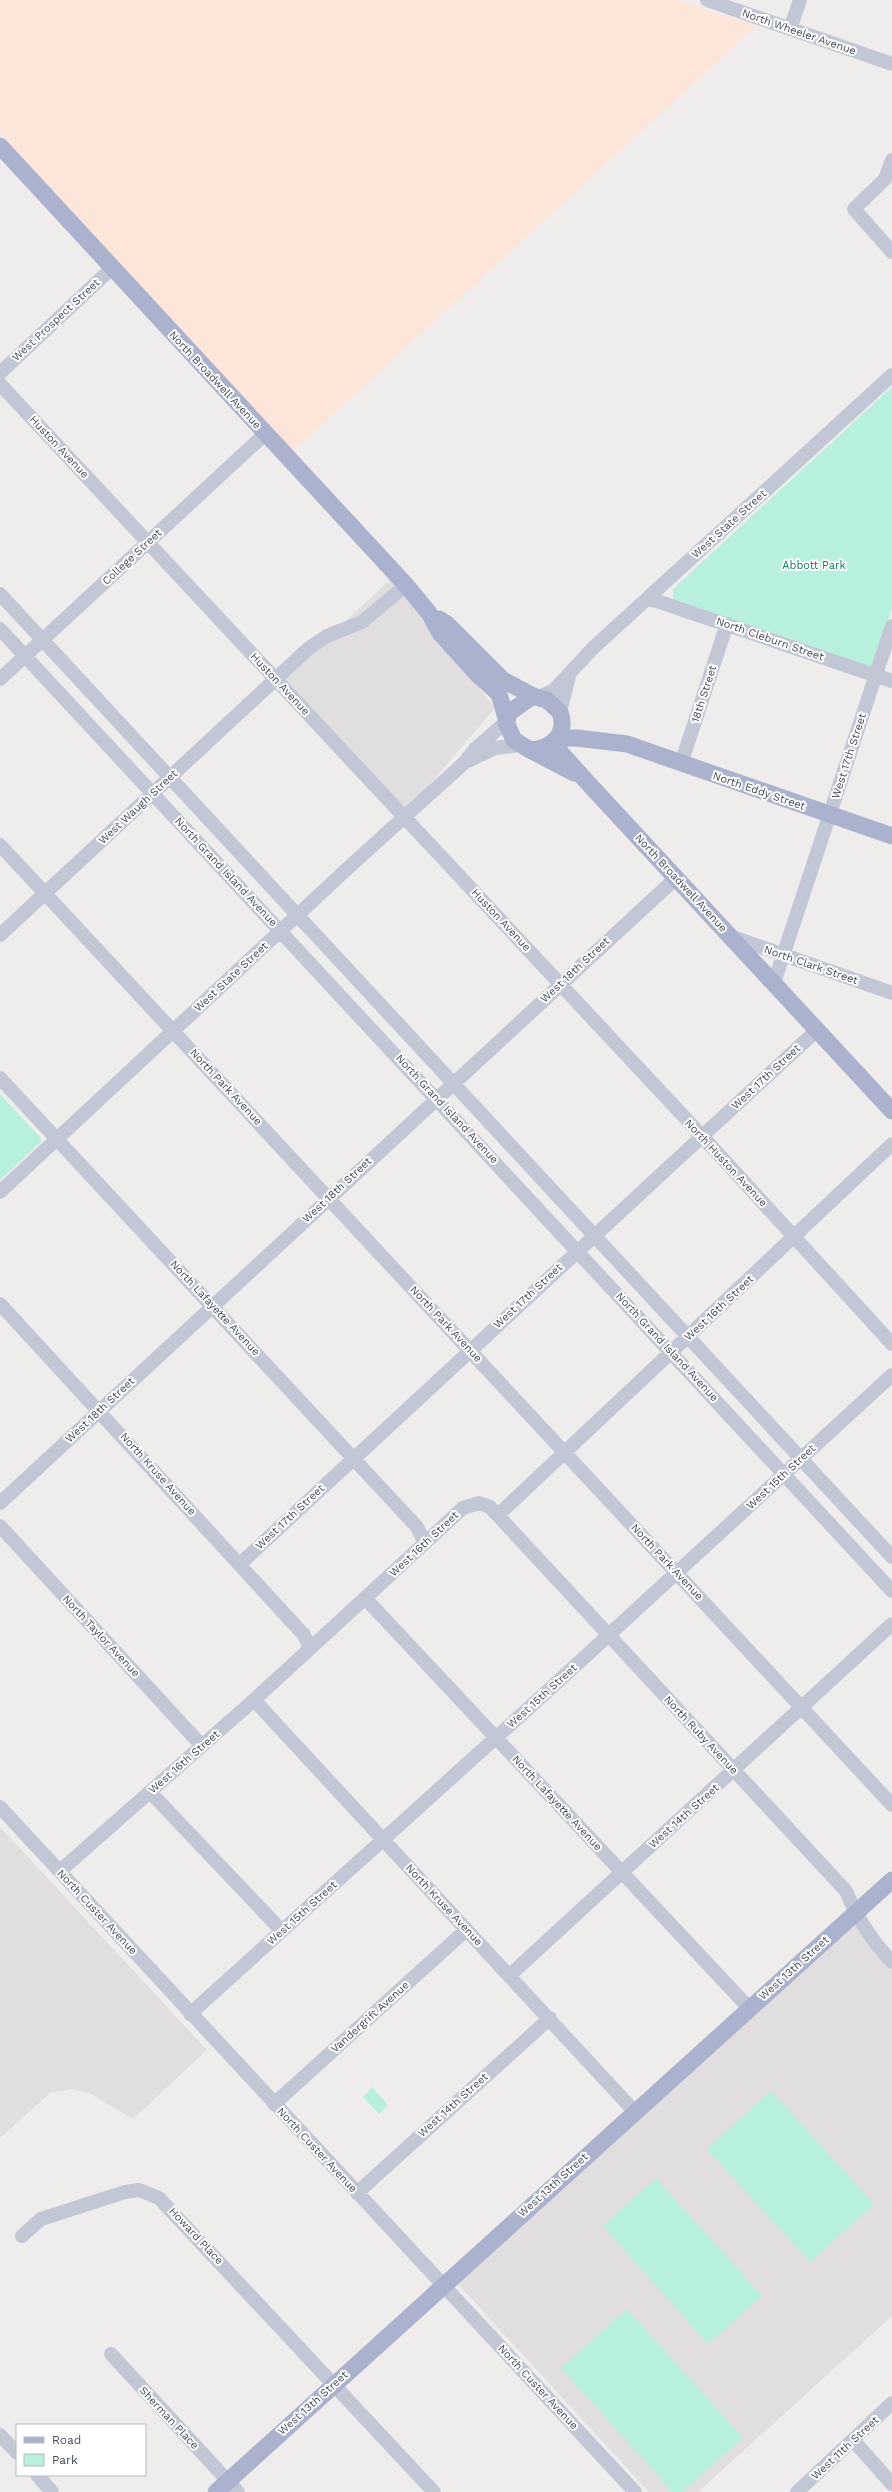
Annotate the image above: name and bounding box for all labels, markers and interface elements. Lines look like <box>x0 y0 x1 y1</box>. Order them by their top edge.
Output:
street label: North Wheeler Avenue <box>740 6 858 58</box>
street label: West Prospect Street <box>10 276 103 364</box>
street label: North Broadwell Avenue <box>166 328 264 432</box>
street label: Huston Avenue <box>27 413 91 481</box>
street label: West State Street <box>689 487 769 561</box>
street label: College Street <box>100 526 165 588</box>
park label: Abbott Park <box>782 559 846 572</box>
street label: North Cleburn Street <box>714 614 826 664</box>
street label: Huston Avenue <box>248 650 312 718</box>
street label: 18th Street <box>689 663 719 724</box>
street label: West 17th Street <box>829 711 869 800</box>
street label: West Waugh Street <box>96 767 180 847</box>
street label: North Eddy Street <box>711 769 807 813</box>
street label: North Grand Island Avenue <box>172 815 280 929</box>
street label: North Broadwell Avenue <box>632 831 730 935</box>
street label: Huston Avenue <box>469 886 533 954</box>
street label: West 18th Street <box>538 934 613 1005</box>
street label: West State Street <box>191 939 271 1015</box>
street label: North Clark Street <box>762 943 860 987</box>
street label: West 17th Street <box>729 1042 803 1112</box>
street label: North Park Avenue <box>187 1046 265 1128</box>
street label: North Grand Island Avenue <box>393 1052 501 1166</box>
street label: North Huston Avenue <box>682 1117 770 1209</box>
street label: West 18th Street <box>300 1154 375 1225</box>
street label: North Lafayette Avenue <box>167 1258 263 1358</box>
street label: West 17th Street <box>491 1261 565 1331</box>
street label: West 16th Street <box>682 1272 757 1343</box>
street label: North Park Avenue <box>407 1283 485 1365</box>
street label: North Grand Island Avenue <box>613 1290 721 1404</box>
street label: West 18th Street <box>63 1374 138 1445</box>
street label: North Kruse Avenue <box>117 1430 199 1518</box>
street label: West 15th Street <box>744 1441 818 1512</box>
street label: West 17th Street <box>253 1482 327 1552</box>
street label: West 16th Street <box>387 1508 462 1579</box>
street label: North Park Avenue <box>628 1521 706 1603</box>
street label: North Taylor Avenue <box>60 1592 142 1680</box>
street label: West 15th Street <box>504 1661 580 1731</box>
street label: North Ruby Avenue <box>661 1693 741 1777</box>
street label: West 16th Street <box>146 1727 222 1796</box>
street label: North Lafayette Avenue <box>509 1753 605 1853</box>
street label: West 14th Street <box>646 1781 722 1851</box>
street label: North Kruse Avenue <box>403 1862 485 1948</box>
street label: North Custer Avenue <box>54 1867 140 1957</box>
street label: West 15th Street <box>264 1878 340 1948</box>
street label: West 13th Street <box>756 1933 832 2003</box>
street label: Vandergrift Avenue <box>328 1978 412 2056</box>
street label: West 14th Street <box>415 2070 491 2140</box>
street label: North Custer Avenue <box>274 2105 360 2195</box>
street label: West 13th Street <box>515 2150 591 2220</box>
street label: Howard Place <box>166 2205 226 2267</box>
street label: North Custer Avenue <box>495 2342 581 2432</box>
street label: West 13th Street <box>275 2368 351 2438</box>
street label: Sherman Place <box>137 2384 201 2452</box>
street label: West 11th Street <box>809 2413 882 2483</box>
legend <box>16 2424 146 2476</box>
text: Road <box>52 2433 81 2447</box>
text: Park <box>52 2453 78 2467</box>

